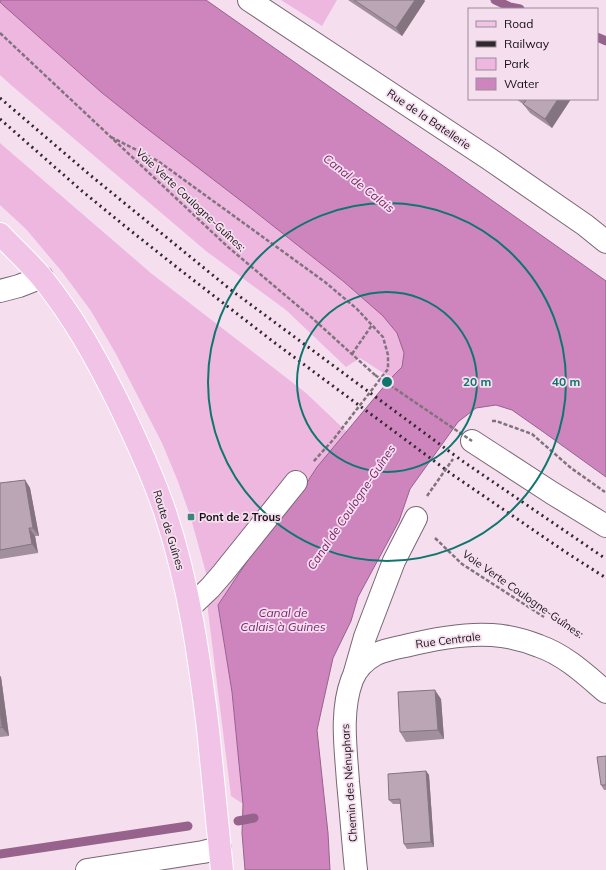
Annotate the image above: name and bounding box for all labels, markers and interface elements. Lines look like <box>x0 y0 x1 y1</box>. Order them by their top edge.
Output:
legend <box>468 8 598 100</box>
text: Road <box>504 16 533 31</box>
text: Railway <box>504 36 550 51</box>
text: Park <box>504 56 530 71</box>
text: Water <box>504 76 540 91</box>
street label: Rue de la Batellerie <box>384 86 474 152</box>
street label: Voie Verte Coulogne-Guînes: <box>133 146 249 254</box>
water label: Canal de Calais <box>320 151 398 216</box>
text: 20 m <box>463 374 491 389</box>
text: 40 m <box>552 374 580 389</box>
centre of rings <box>380 375 394 389</box>
water label: Canal de Coulogne-Guînes <box>303 442 399 572</box>
street label: Route de Guînes <box>150 488 188 572</box>
place label: Pont de 2 Trous <box>199 510 281 524</box>
marker: Pont de 2 Trous <box>186 512 196 522</box>
street label: Voie Verte Coulogne-Guînes: <box>460 547 586 641</box>
water label: Canal de Calais à Guines <box>240 605 326 634</box>
street label: Rue Centrale <box>415 629 481 651</box>
street label: Chemin des Nénuphars <box>338 723 360 843</box>

